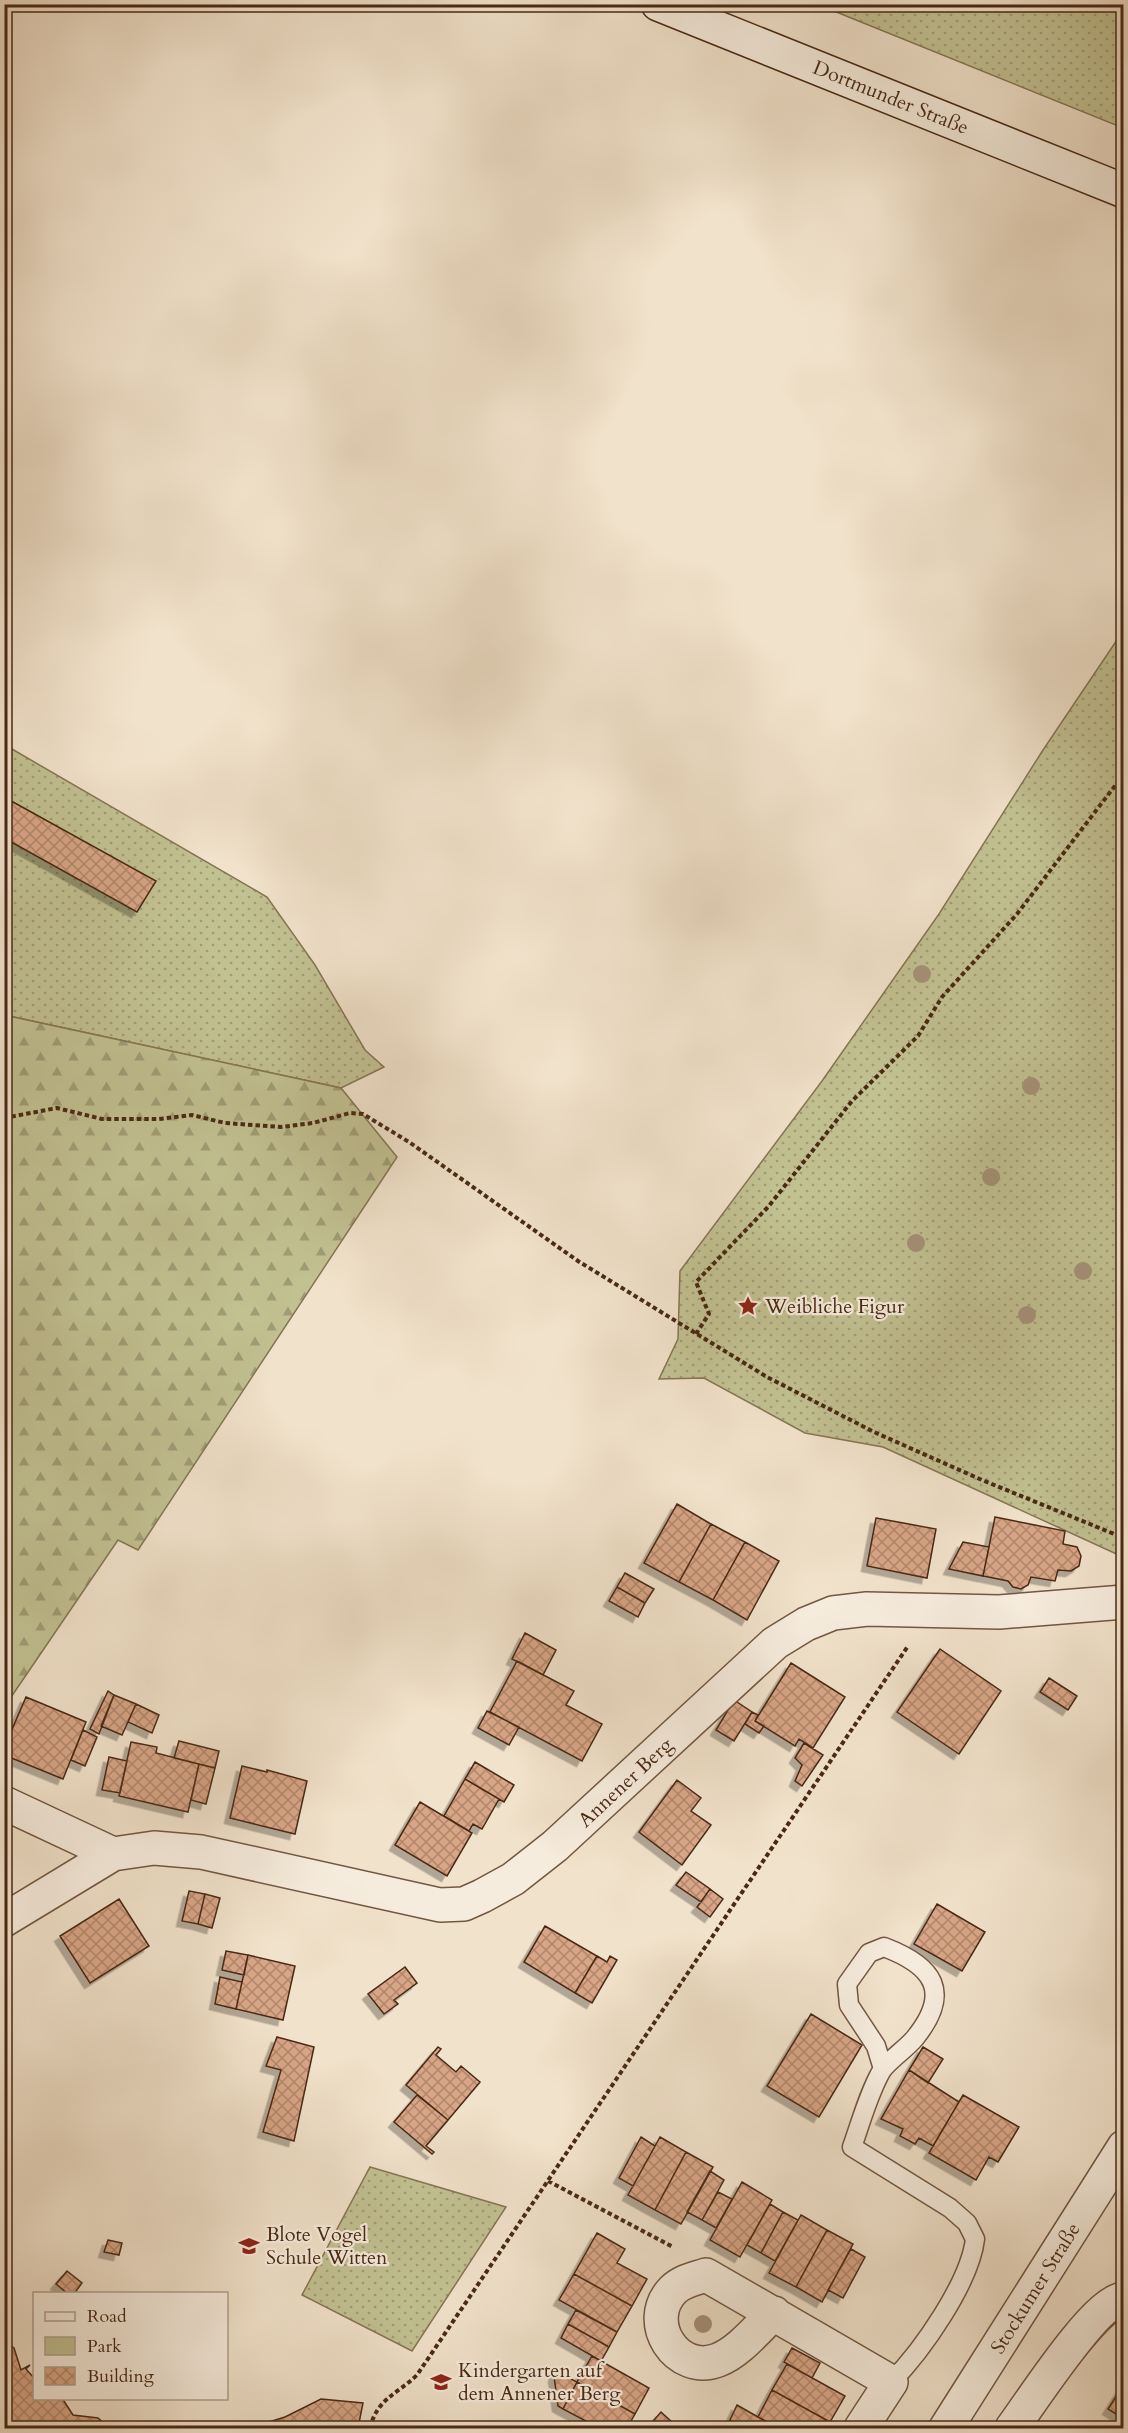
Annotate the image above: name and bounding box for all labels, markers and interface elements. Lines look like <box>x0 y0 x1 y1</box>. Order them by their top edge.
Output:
street label: Dortmunder Straße <box>809 54 973 141</box>
place label: Weibliche Figur <box>764 1293 905 1320</box>
place icon: Weibliche Figur <box>736 1294 760 1318</box>
street label: Annener Berg <box>572 1731 679 1833</box>
street label: Stockumer Straße <box>984 2218 1087 2359</box>
place label: Blote Vogel Schule Witten <box>266 2221 388 2271</box>
school or university icon: Blote Vogel Schule Witten <box>237 2234 261 2258</box>
legend <box>33 2292 228 2400</box>
text: Road <box>87 2304 127 2329</box>
text: Park <box>87 2334 122 2359</box>
place label: Kindergarten auf dem Annener Berg <box>458 2357 621 2407</box>
text: Building <box>87 2364 155 2389</box>
school or university icon: Kindergarten auf dem Annener Berg <box>429 2370 453 2394</box>

